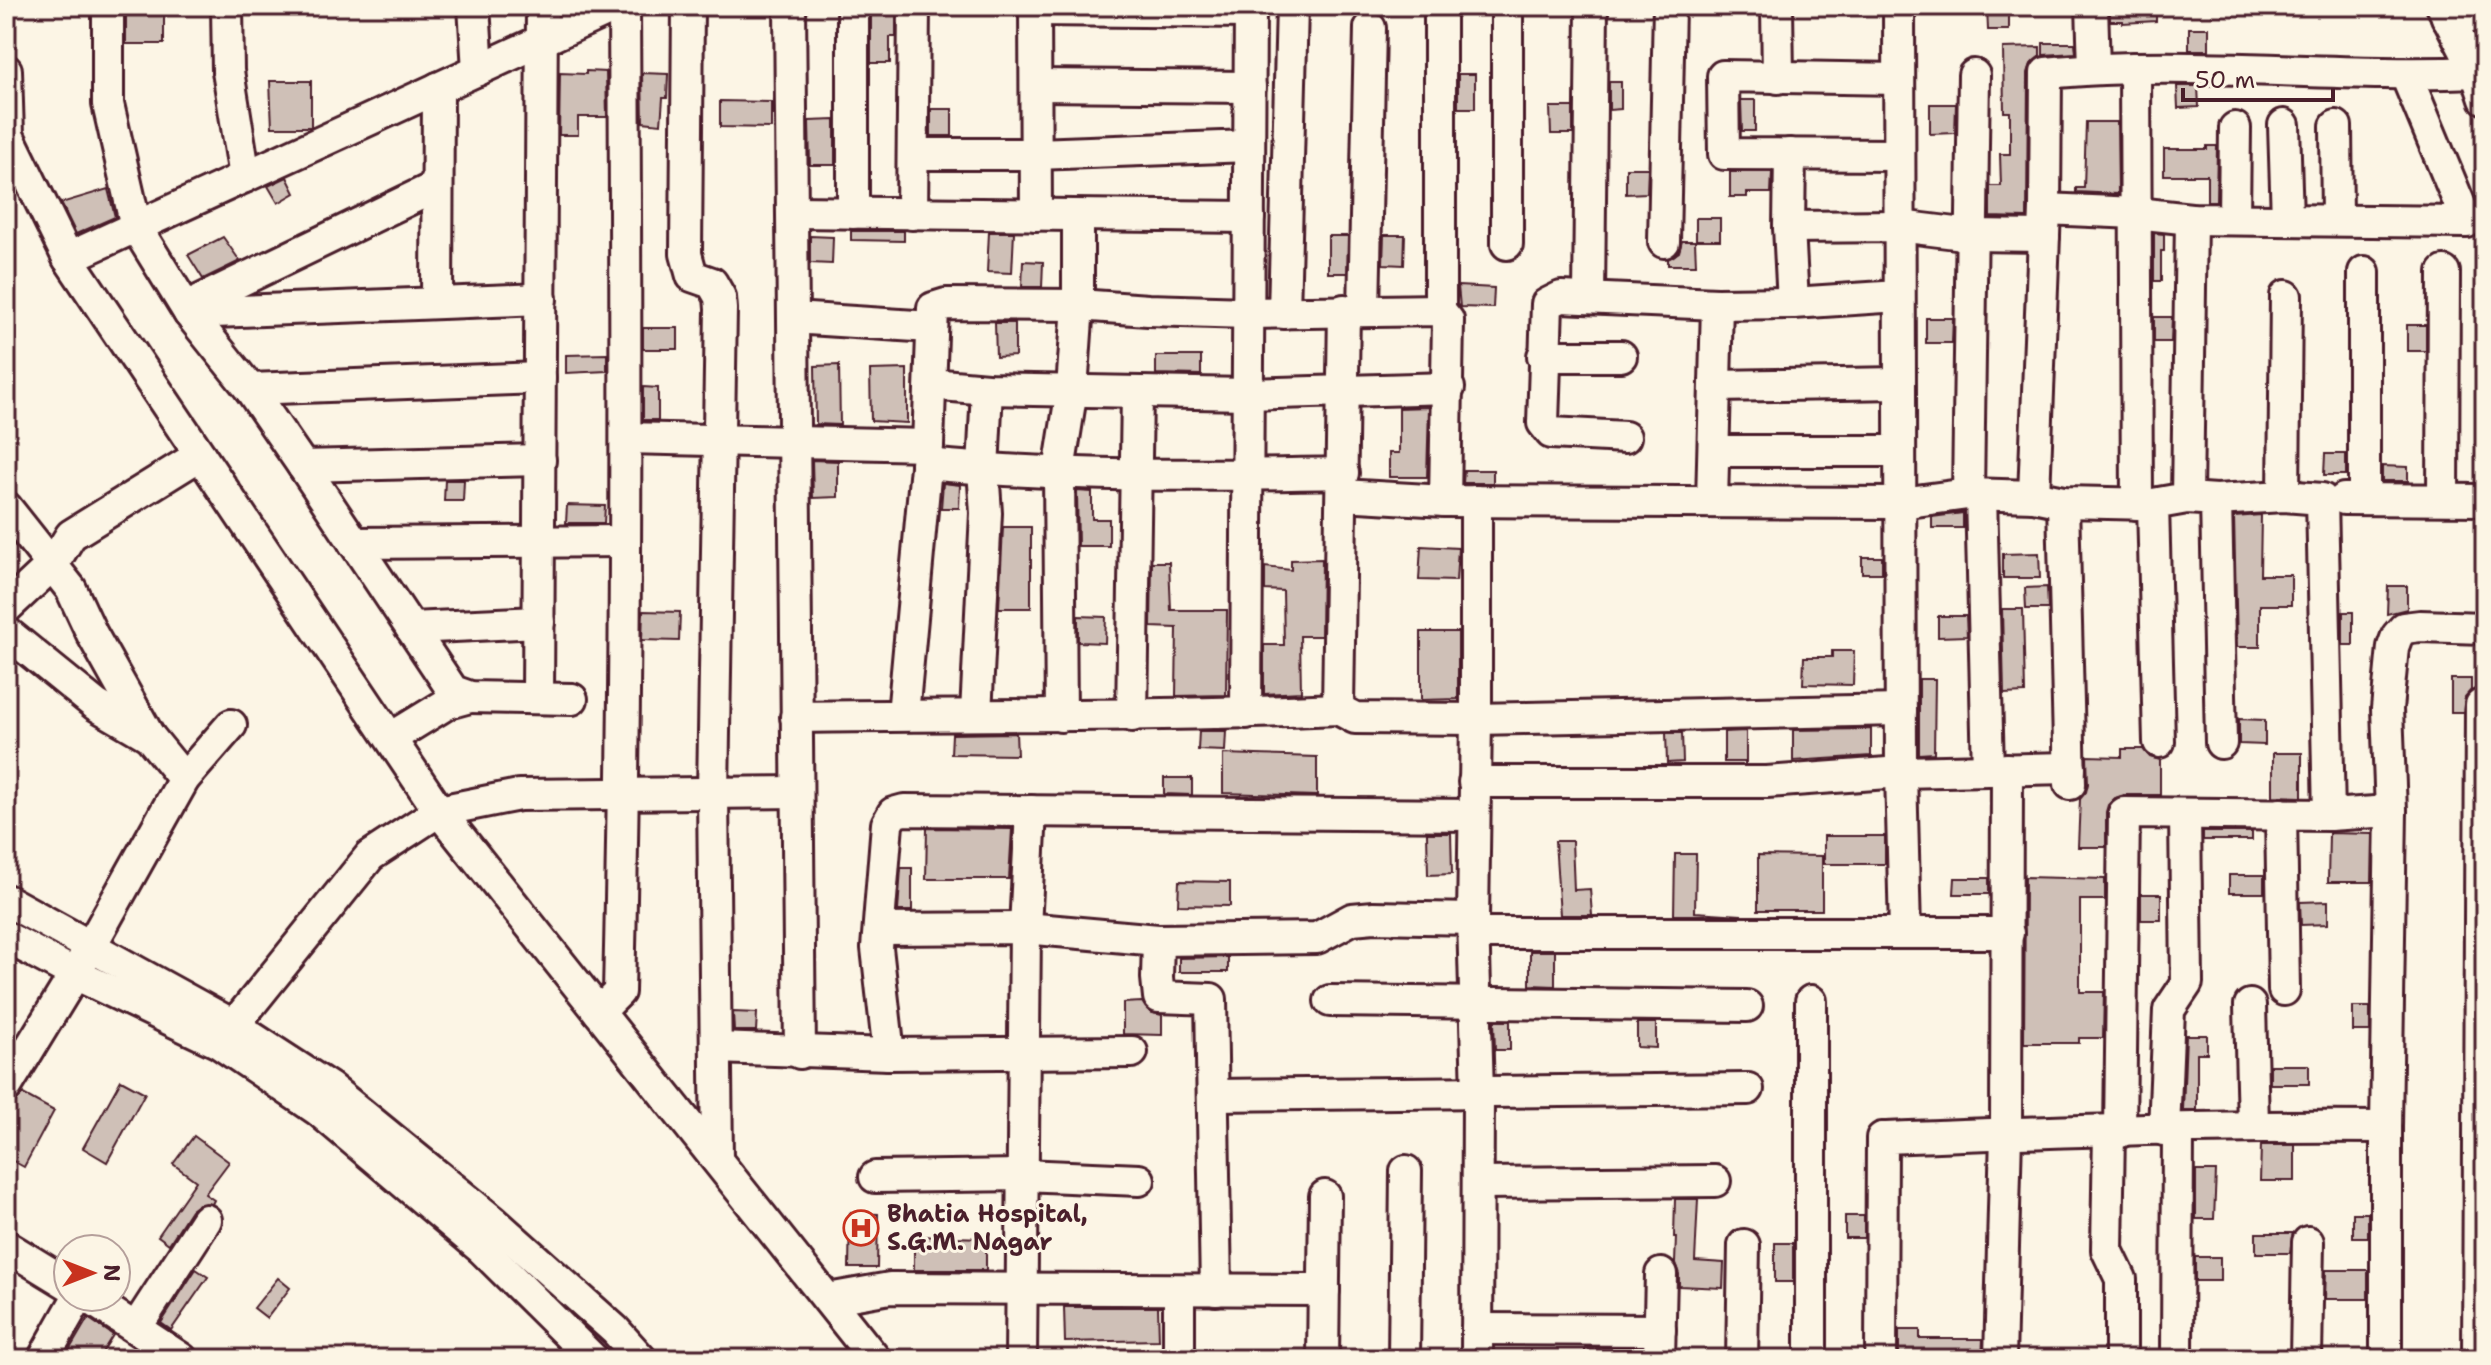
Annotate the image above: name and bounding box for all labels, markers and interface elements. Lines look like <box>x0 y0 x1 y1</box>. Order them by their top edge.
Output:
scale bar <box>2183 52 2333 102</box>
text: 50 m <box>2195 64 2255 96</box>
place label: Bhatia Hospital, S.G.M. Nagar <box>887 1198 1088 1258</box>
hospital icon: Bhatia Hospital, S.G.M. Nagar <box>842 1209 880 1247</box>
north arrow <box>52 1233 132 1313</box>
text: N <box>97 1264 126 1282</box>

